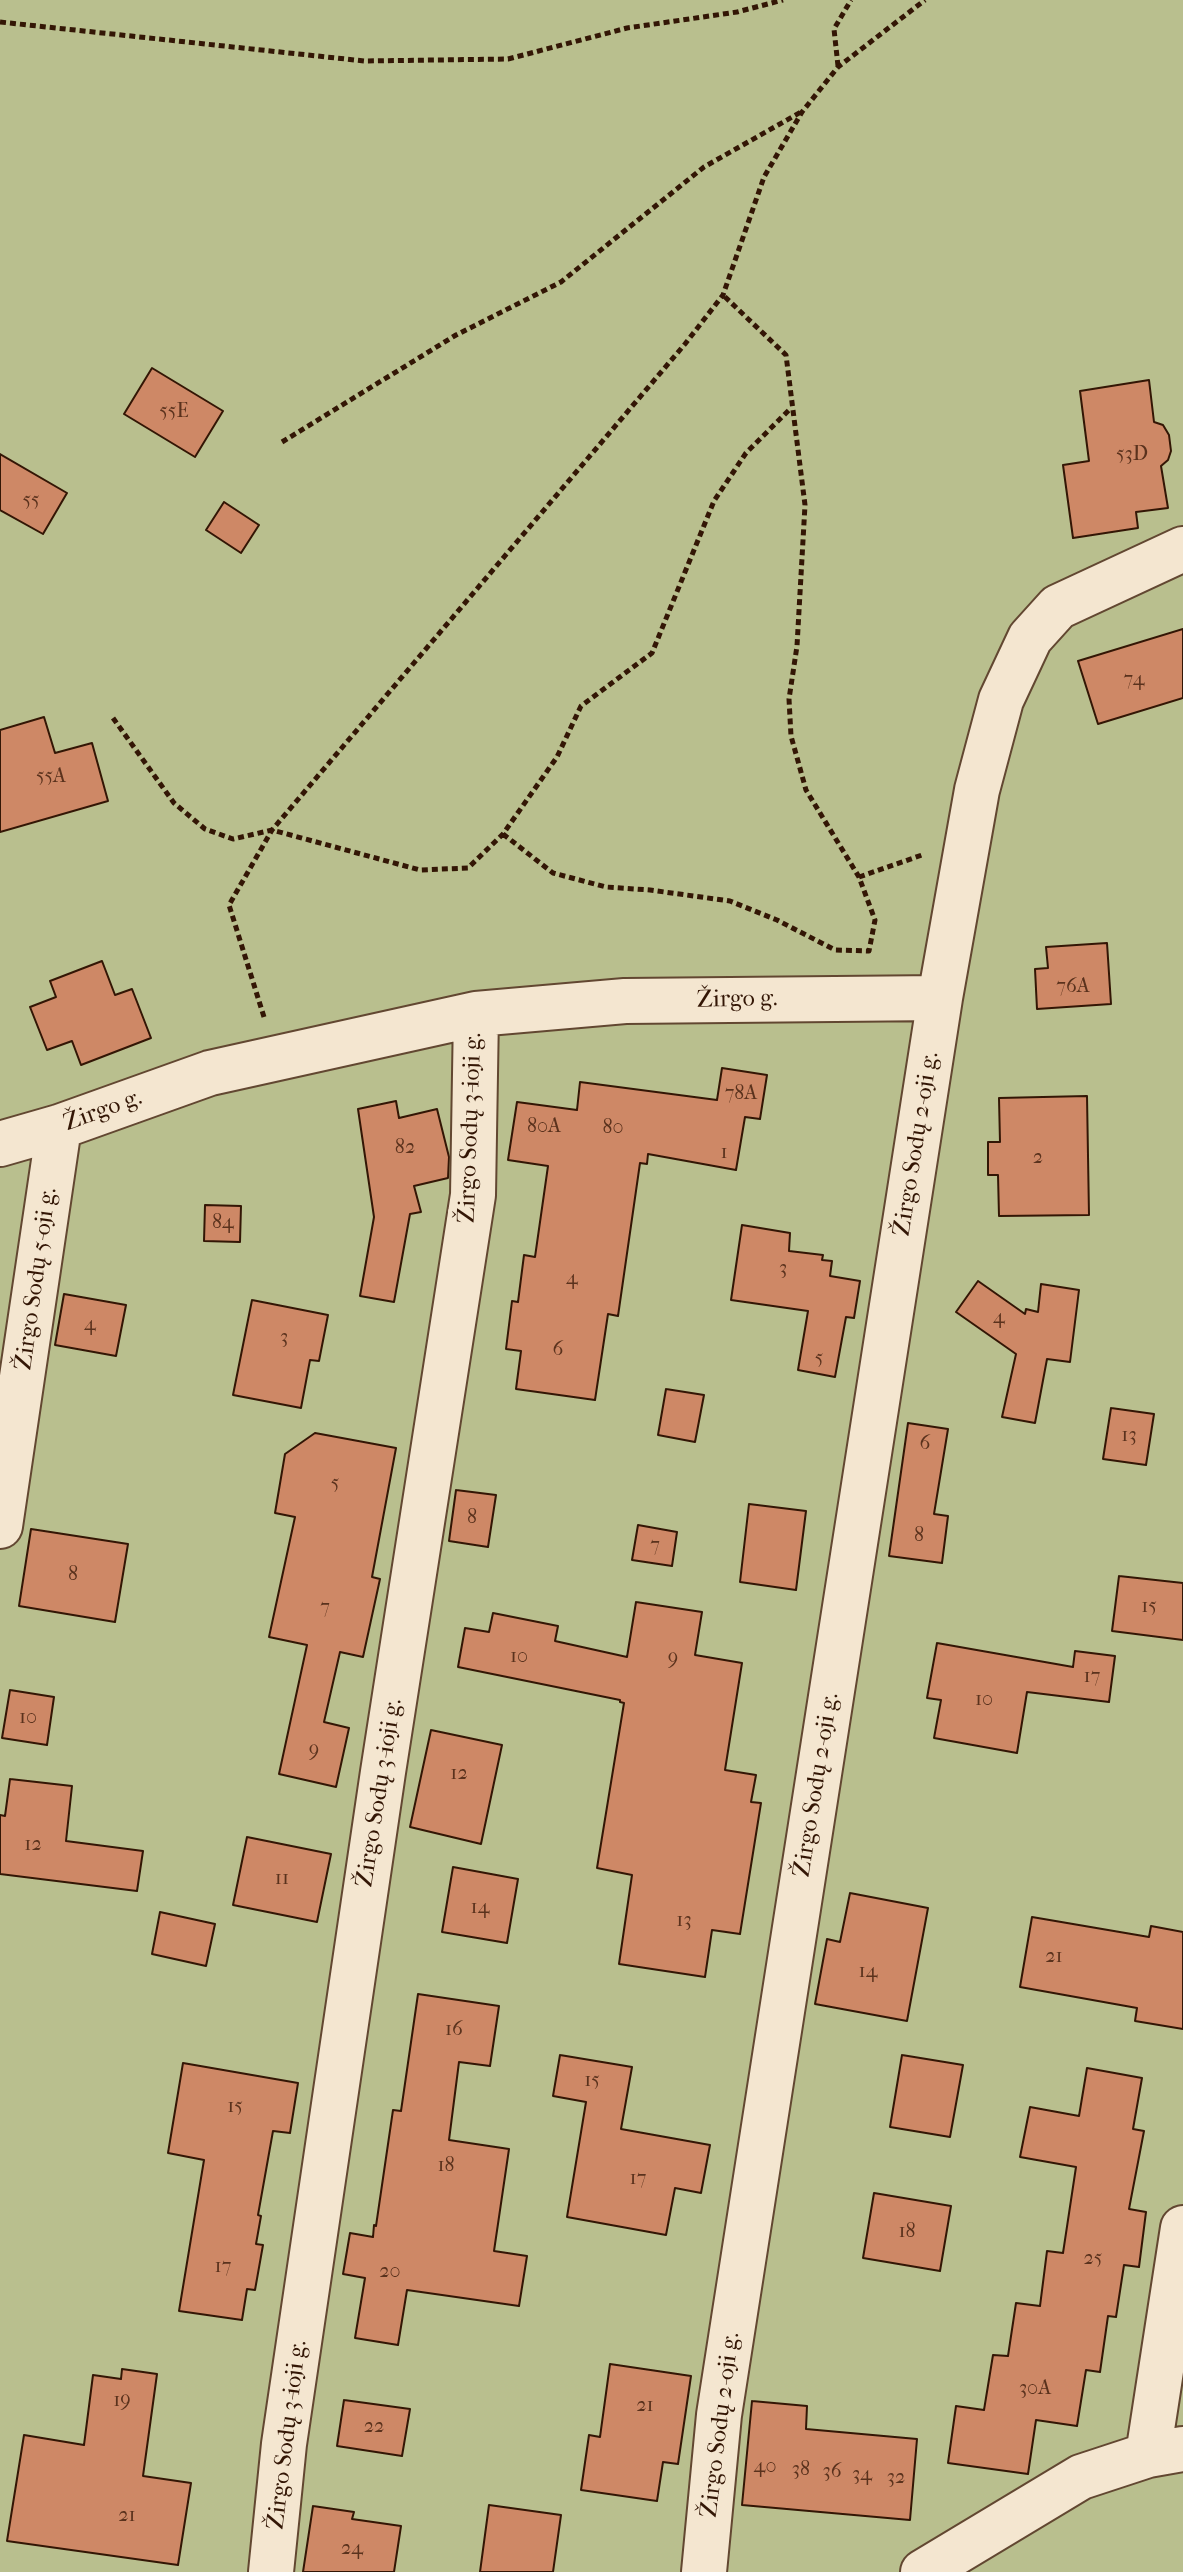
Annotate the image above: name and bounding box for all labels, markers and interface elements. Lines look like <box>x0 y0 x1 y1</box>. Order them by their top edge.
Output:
house number: 55E <box>159 400 189 424</box>
house number: 53D <box>1116 443 1148 467</box>
house number: 55 <box>22 489 40 513</box>
house number: 74 <box>1124 668 1144 692</box>
house number: 55A <box>36 765 66 789</box>
house number: 76A <box>1056 975 1090 999</box>
street label: Žirgo g. <box>696 985 778 1015</box>
street label: Žirgo Sodų 3-ioji g. <box>453 1032 489 1224</box>
street label: Žirgo Sodų 2-oji g. <box>888 1050 946 1238</box>
house number: 78A <box>725 1082 757 1106</box>
street label: Žirgo g. <box>60 1084 146 1138</box>
house number: 80A <box>527 1115 561 1139</box>
house number: 80 <box>602 1116 624 1140</box>
house number: 82 <box>395 1136 415 1160</box>
house number: 1 <box>720 1141 728 1165</box>
house number: 2 <box>1033 1146 1043 1170</box>
street label: Žirgo Sodų 5-oji g. <box>10 1186 64 1372</box>
house number: 84 <box>212 1211 234 1235</box>
house number: 3 <box>779 1257 787 1281</box>
house number: 4 <box>566 1267 578 1291</box>
house number: 4 <box>993 1306 1005 1330</box>
house number: 4 <box>84 1313 96 1337</box>
house number: 3 <box>280 1326 288 1350</box>
house number: 6 <box>553 1338 563 1362</box>
house number: 5 <box>815 1347 823 1371</box>
house number: 13 <box>1121 1424 1137 1448</box>
house number: 6 <box>920 1432 930 1456</box>
house number: 5 <box>331 1472 339 1496</box>
house number: 8 <box>467 1506 477 1530</box>
house number: 8 <box>914 1524 924 1548</box>
house number: 7 <box>650 1534 660 1558</box>
house number: 8 <box>68 1563 78 1587</box>
house number: 15 <box>1141 1595 1157 1619</box>
house number: 7 <box>320 1596 330 1620</box>
house number: 10 <box>510 1645 528 1669</box>
house number: 9 <box>668 1647 678 1671</box>
house number: 17 <box>1084 1665 1100 1689</box>
house number: 10 <box>975 1688 993 1712</box>
street label: Žirgo Sodų 2-oji g. <box>788 1691 846 1879</box>
street label: Žirgo Sodų 3-ioji g. <box>351 1697 409 1889</box>
house number: 10 <box>19 1706 37 1730</box>
house number: 9 <box>309 1739 319 1763</box>
house number: 12 <box>450 1762 468 1786</box>
house number: 12 <box>24 1833 42 1857</box>
house number: 11 <box>275 1867 289 1891</box>
house number: 14 <box>471 1896 489 1920</box>
house number: 13 <box>676 1909 692 1933</box>
house number: 21 <box>1045 1945 1063 1969</box>
house number: 14 <box>859 1960 877 1984</box>
house number: 16 <box>445 2018 463 2042</box>
house number: 15 <box>584 2069 600 2093</box>
house number: 15 <box>227 2095 243 2119</box>
house number: 18 <box>437 2154 455 2178</box>
house number: 17 <box>630 2167 646 2191</box>
house number: 18 <box>898 2220 916 2244</box>
house number: 25 <box>1084 2247 1102 2271</box>
house number: 17 <box>215 2255 231 2279</box>
house number: 20 <box>379 2260 401 2284</box>
street label: Žirgo Sodų 2-oji g. <box>695 2331 747 2519</box>
street label: Žirgo Sodų 3-ioji g. <box>262 2339 314 2531</box>
house number: 30A <box>1019 2377 1051 2401</box>
house number: 19 <box>113 2389 131 2413</box>
house number: 21 <box>636 2394 654 2418</box>
house number: 22 <box>364 2415 384 2439</box>
house number: 40 <box>754 2455 776 2479</box>
house number: 38 <box>792 2458 810 2482</box>
house number: 36 <box>822 2460 842 2484</box>
house number: 34 <box>852 2463 872 2487</box>
house number: 32 <box>887 2466 905 2490</box>
house number: 21 <box>118 2504 136 2528</box>
house number: 24 <box>341 2537 363 2561</box>

